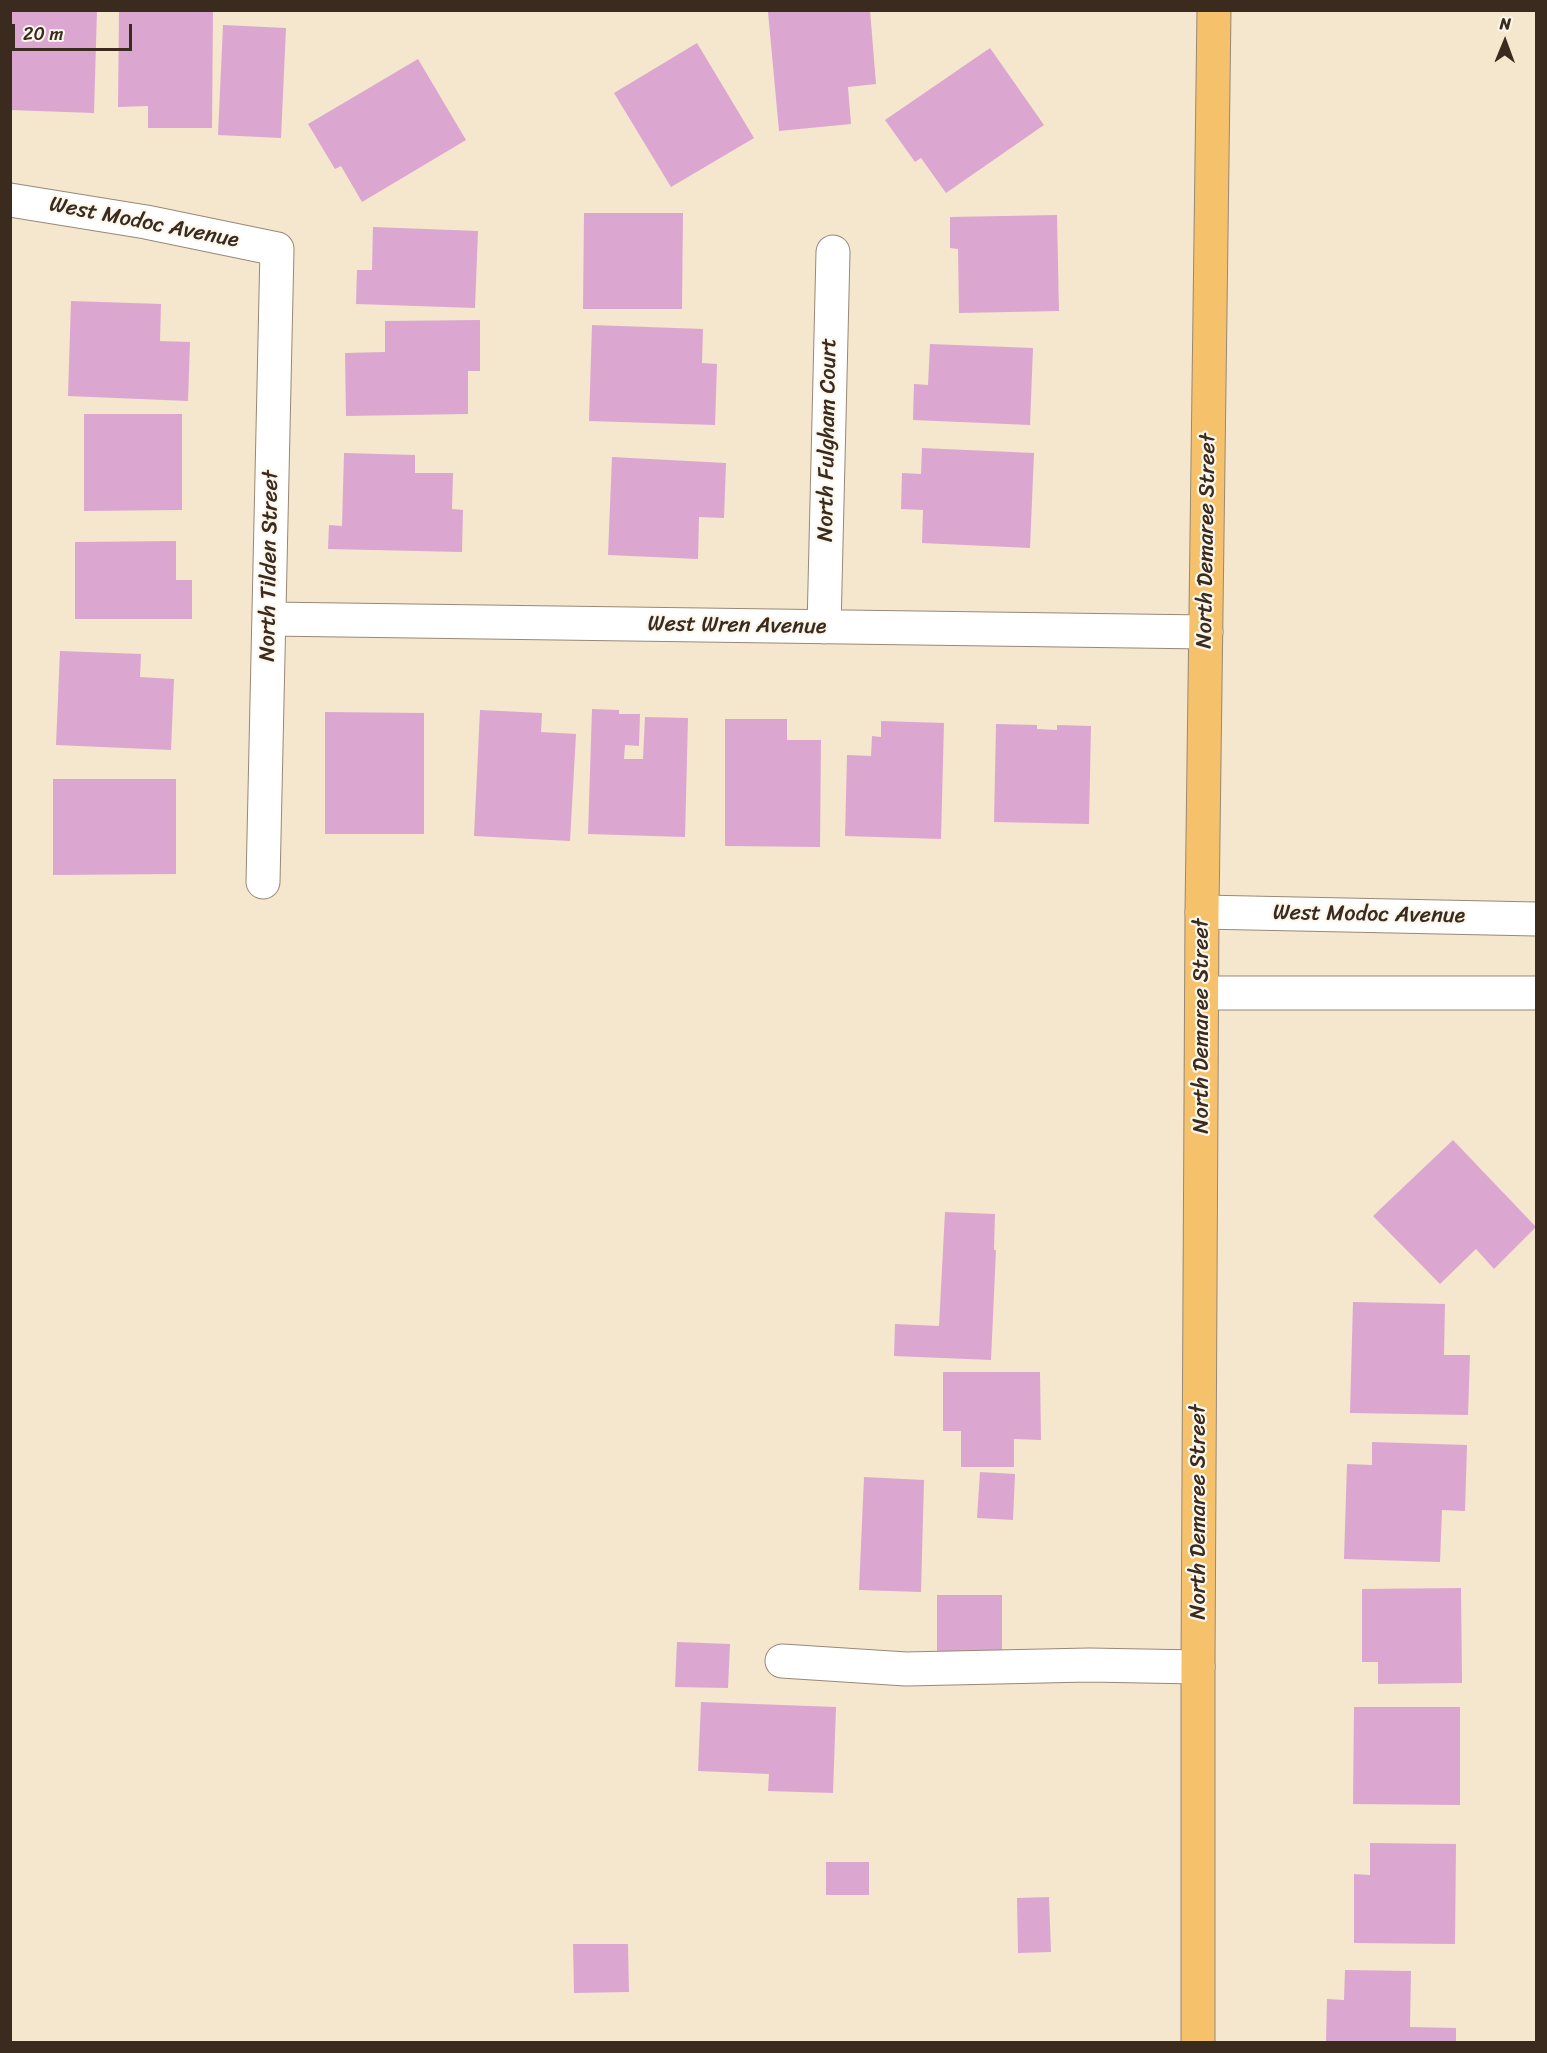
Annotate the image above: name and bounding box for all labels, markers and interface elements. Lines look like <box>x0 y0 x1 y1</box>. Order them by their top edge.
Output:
text: N <box>1500 9 1511 38</box>
scale bar <box>15 12 135 50</box>
north arrow <box>1475 12 1535 72</box>
text: 20 m <box>23 18 63 50</box>
street label: West Modoc Avenue <box>47 192 241 254</box>
street label: North Fulgham Court <box>813 338 843 542</box>
street label: North Demaree Street <box>1192 433 1222 649</box>
street label: North Tilden Street <box>255 470 285 662</box>
street label: West Wren Avenue <box>647 611 827 641</box>
street label: West Modoc Avenue <box>1273 900 1465 930</box>
street label: North Demaree Street <box>1189 918 1215 1134</box>
street label: North Demaree Street <box>1186 1404 1212 1620</box>

